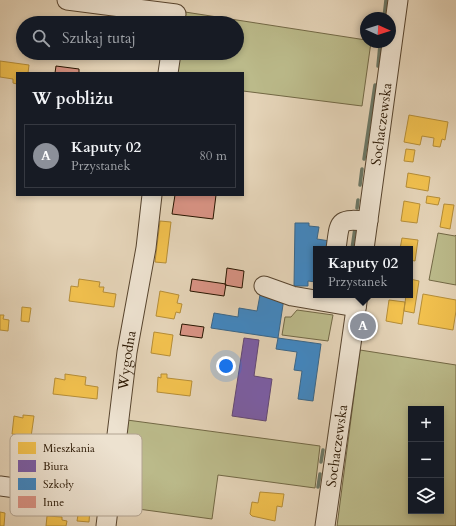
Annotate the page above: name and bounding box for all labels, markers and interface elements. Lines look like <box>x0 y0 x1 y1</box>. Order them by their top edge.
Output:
north arrow <box>360 12 396 48</box>
search box <box>16 16 244 60</box>
icon: search <box>30 27 52 49</box>
text: Szukaj tutaj <box>62 28 136 48</box>
street label: Sochaczewska <box>366 82 397 167</box>
text: W pobliżu <box>32 87 113 110</box>
text: Kaputy 02 <box>71 137 141 157</box>
text: A <box>41 147 51 165</box>
text: 80 m <box>199 147 227 165</box>
text: Przystanek <box>71 157 130 175</box>
popup <box>313 246 413 298</box>
text: Kaputy 02 <box>328 253 398 273</box>
text: Przystanek <box>328 273 387 291</box>
pin: A <box>350 311 376 341</box>
street label: Wygodna <box>113 329 141 392</box>
your location <box>216 356 236 376</box>
street label: Sochaczewska <box>322 403 352 488</box>
map controls <box>408 406 444 514</box>
button: + <box>408 406 444 442</box>
legend <box>10 434 142 516</box>
text: Mieszkania <box>43 441 95 456</box>
button: − <box>408 442 444 478</box>
text: Biura <box>43 459 69 474</box>
text: Szkoły <box>43 477 74 492</box>
button: layers <box>408 478 444 514</box>
text: Inne <box>43 495 64 510</box>

